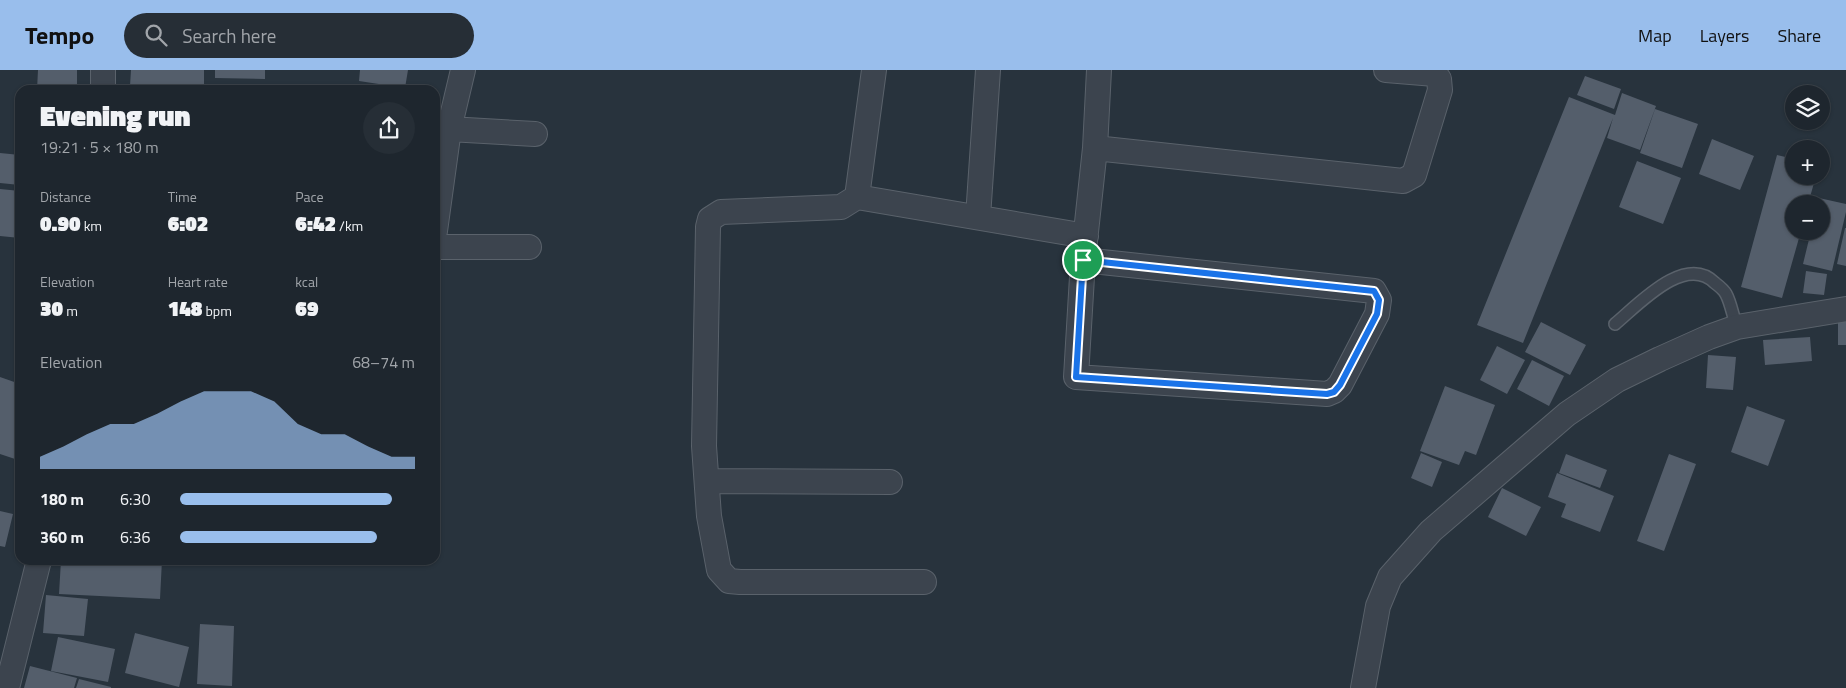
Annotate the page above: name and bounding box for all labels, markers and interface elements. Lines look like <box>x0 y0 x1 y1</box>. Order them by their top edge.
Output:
search box <box>124 13 474 58</box>
text: Tempo <box>25 17 94 53</box>
icon: search <box>142 21 170 49</box>
text: Search here <box>182 21 276 50</box>
text: Map <box>1638 22 1672 49</box>
text: Layers <box>1700 22 1749 49</box>
text: Share <box>1777 22 1821 49</box>
map controls <box>1785 85 1830 240</box>
button: layers <box>1785 85 1830 130</box>
text: Evening run <box>40 94 191 137</box>
button: share <box>363 102 415 154</box>
text: 19:21 · 5 × 180 m <box>40 135 159 159</box>
button: + <box>1785 140 1830 185</box>
text: Distance <box>40 186 91 207</box>
text: Time <box>168 186 197 207</box>
text: Pace <box>295 186 324 207</box>
button: − <box>1785 195 1830 240</box>
text: 0.90 <box>40 207 81 239</box>
text: 6:02 <box>168 207 208 239</box>
text: 6:42 <box>295 207 336 239</box>
text: km <box>81 215 102 236</box>
text: /km <box>336 215 363 236</box>
pin <box>1062 239 1104 281</box>
icon: arrive <box>1069 246 1097 274</box>
text: Elevation <box>40 271 94 292</box>
text: Heart rate <box>168 271 228 292</box>
text: kcal <box>295 271 318 292</box>
text: 30 <box>40 292 63 324</box>
text: 148 <box>168 292 202 324</box>
text: 69 <box>295 292 318 324</box>
text: m <box>63 300 78 321</box>
text: bpm <box>202 300 232 321</box>
text: Elevation <box>40 350 102 374</box>
text: 68–74 m <box>352 350 415 374</box>
text: 180 m <box>40 487 84 511</box>
text: 6:30 <box>120 487 150 511</box>
text: 360 m <box>40 525 84 549</box>
text: 6:36 <box>120 525 150 549</box>

